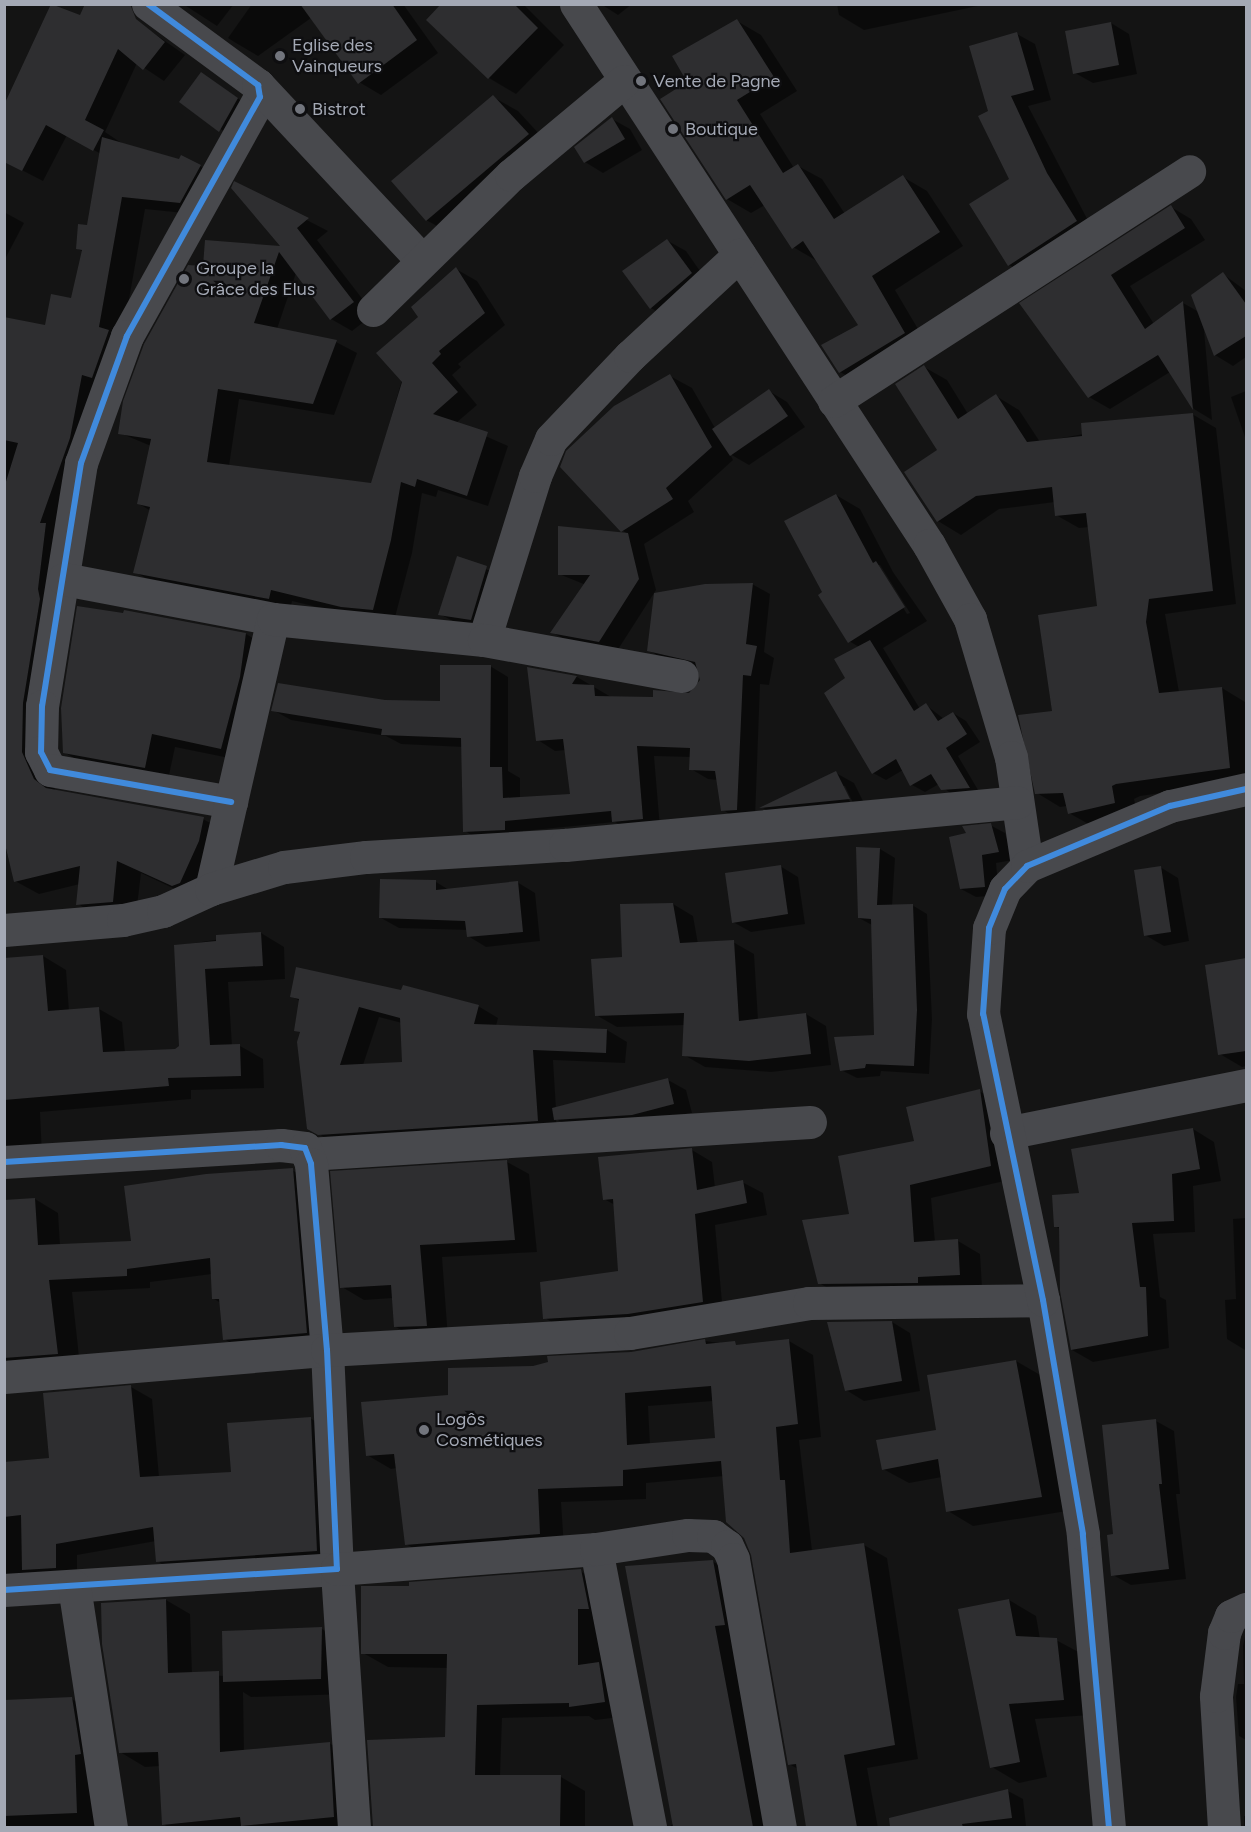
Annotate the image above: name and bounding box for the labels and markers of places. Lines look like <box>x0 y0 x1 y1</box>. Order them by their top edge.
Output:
place label: Eglise des Vainqueurs <box>292 35 382 78</box>
marker: Eglise des Vainqueurs <box>273 49 287 63</box>
place label: Vente de Pagne <box>653 70 780 92</box>
marker: Vente de Pagne <box>634 74 648 88</box>
place label: Bistrot <box>312 98 366 120</box>
marker: Bistrot <box>293 102 307 116</box>
place label: Boutique <box>685 118 758 140</box>
marker: Boutique <box>666 122 680 136</box>
place label: Groupe la Grâce des Elus <box>196 258 315 300</box>
marker: Groupe la Grâce des Elus <box>177 272 191 286</box>
place label: Logôs Cosmétiques <box>436 1409 543 1452</box>
marker: Logôs Cosmétiques <box>417 1423 431 1437</box>

